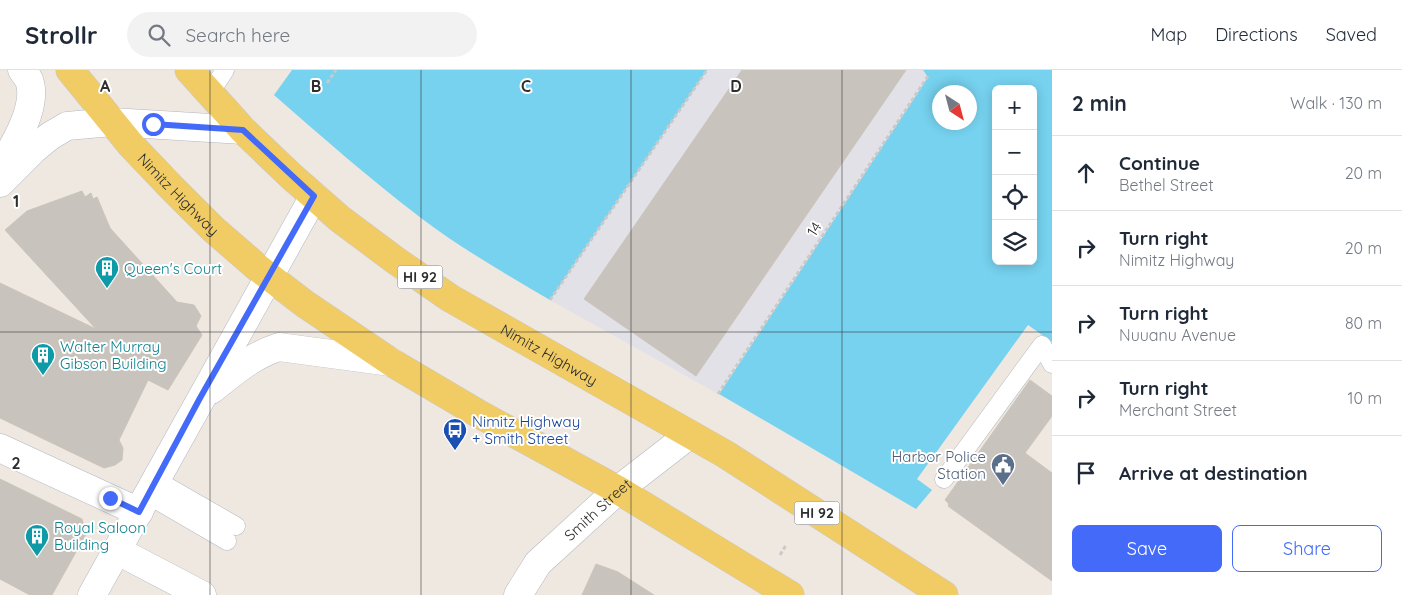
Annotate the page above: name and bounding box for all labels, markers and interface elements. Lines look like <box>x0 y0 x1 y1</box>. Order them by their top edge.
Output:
search box <box>127 12 477 57</box>
text: Strollr <box>25 20 97 50</box>
icon: search <box>145 21 173 49</box>
text: Search here <box>185 23 290 47</box>
text: Map <box>1150 23 1187 46</box>
text: Directions <box>1215 23 1298 46</box>
text: Saved <box>1326 23 1377 46</box>
text: A <box>100 76 111 96</box>
text: B <box>311 76 321 96</box>
text: C <box>521 76 531 96</box>
text: D <box>730 76 742 96</box>
north arrow <box>932 85 977 130</box>
map controls <box>992 85 1037 265</box>
button: + <box>992 85 1037 130</box>
text: 2 min <box>1072 90 1127 116</box>
text: Walk · 130 m <box>1290 93 1382 113</box>
route start <box>142 113 165 136</box>
button: − <box>992 130 1037 175</box>
street label: Nimitz Highway <box>134 149 223 240</box>
text: Continue <box>1119 151 1200 175</box>
icon: ahead <box>1072 159 1100 187</box>
text: 20 m <box>1345 163 1382 183</box>
button: locate <box>992 175 1037 220</box>
text: Bethel Street <box>1119 175 1214 195</box>
text: 1 <box>13 191 19 211</box>
street label: 14 <box>802 218 826 240</box>
button: layers <box>992 220 1037 265</box>
text: Turn right <box>1119 226 1208 250</box>
icon: right <box>1072 234 1100 262</box>
text: 20 m <box>1345 238 1382 258</box>
text: Nimitz Highway <box>1119 250 1234 270</box>
building icon: Queen's Court <box>94 255 120 289</box>
place label: Queen's Court <box>124 259 222 278</box>
road number: HI 92 <box>398 266 442 288</box>
text: Turn right <box>1119 301 1208 325</box>
icon: right <box>1072 309 1100 337</box>
text: 80 m <box>1345 313 1382 333</box>
street label: Nimitz Highway <box>497 319 601 389</box>
text: Nuuanu Avenue <box>1119 325 1236 345</box>
place label: Walter Murray Gibson Building <box>60 337 167 373</box>
building icon: Walter Murray Gibson Building <box>30 342 56 376</box>
text: Turn right <box>1119 376 1208 400</box>
icon: right <box>1072 384 1100 412</box>
text: 10 m <box>1348 388 1382 408</box>
text: Merchant Street <box>1119 400 1237 420</box>
place label: Nimitz Highway + Smith Street <box>472 412 580 448</box>
bus stop icon: Nimitz Highway + Smith Street <box>442 417 468 451</box>
place label: Harbor Police Station <box>892 447 986 483</box>
public building icon: Harbor Police Station <box>990 452 1016 486</box>
text: 2 <box>11 453 21 473</box>
icon: arrive <box>1072 459 1100 487</box>
text: Arrive at destination <box>1119 461 1308 485</box>
street label: Smith Street <box>560 474 635 544</box>
route end <box>99 487 122 510</box>
road number: HI 92 <box>794 502 840 524</box>
place label: Royal Saloon Building <box>54 518 146 554</box>
building icon: Royal Saloon Building <box>24 523 50 557</box>
button: Save <box>1072 525 1222 572</box>
button: Share <box>1232 525 1382 572</box>

